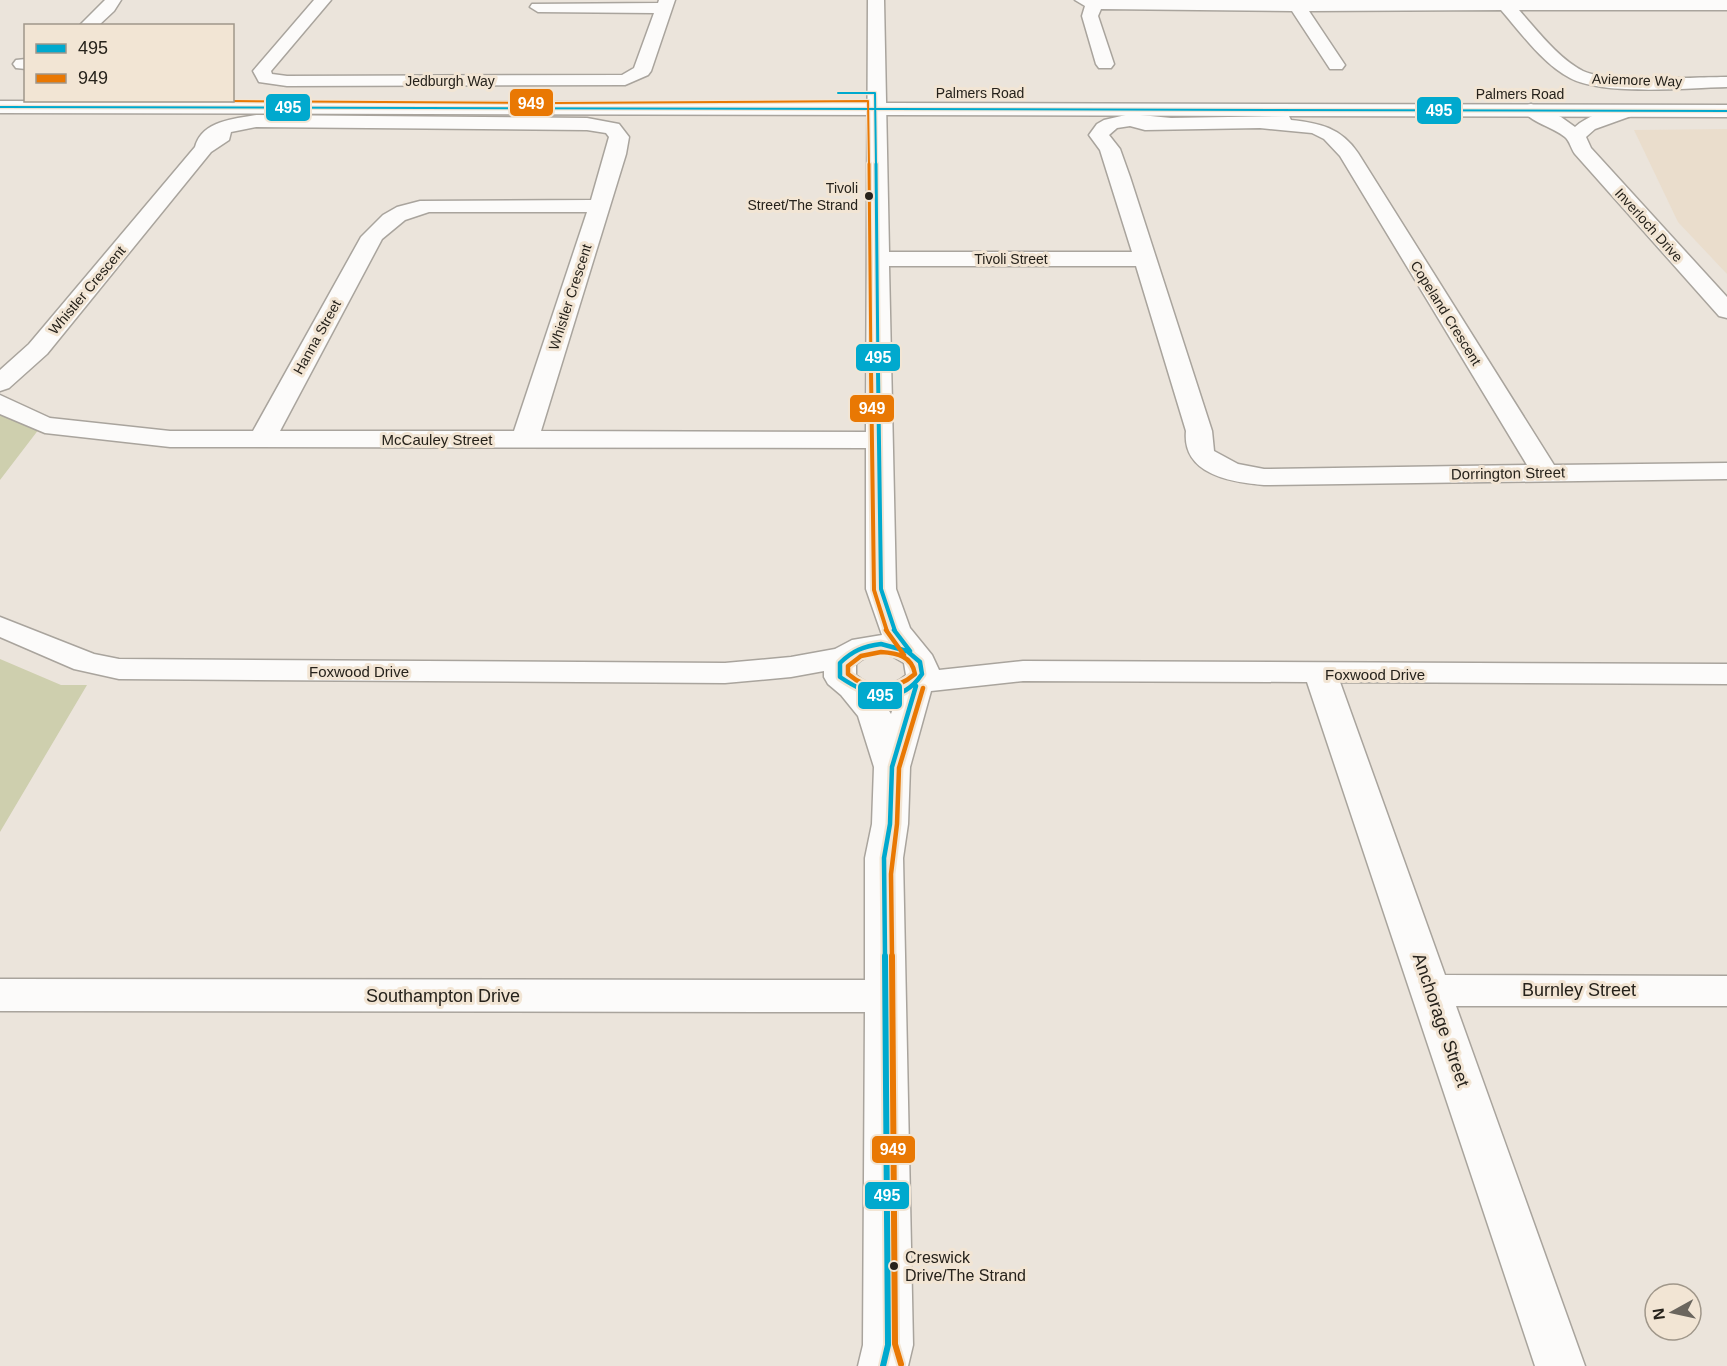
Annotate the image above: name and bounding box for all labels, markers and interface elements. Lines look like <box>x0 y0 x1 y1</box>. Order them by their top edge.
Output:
legend <box>24 24 234 102</box>
text: 495 <box>78 38 108 58</box>
text: 949 <box>78 68 108 88</box>
street label: Aviemore Way <box>1592 70 1682 90</box>
street label: Jedburgh Way <box>405 73 495 89</box>
street label: Palmers Road <box>936 85 1024 101</box>
street label: Palmers Road <box>1476 86 1564 102</box>
line badge: 949 <box>509 88 554 117</box>
line badge: 495 <box>265 93 311 122</box>
text: 949 <box>518 95 544 112</box>
line badge: 495 <box>1416 96 1462 125</box>
text: 495 <box>275 99 301 116</box>
text: 495 <box>1426 102 1452 119</box>
place label: Tivoli Street/The Strand <box>747 180 858 213</box>
street label: Inverloch Drive <box>1612 185 1686 265</box>
marker: Tivoli Street/The Strand <box>863 190 875 202</box>
street label: Whistler Crescent <box>45 242 129 337</box>
street label: Whistler Crescent <box>545 242 595 352</box>
street label: Tivoli Street <box>974 251 1048 267</box>
street label: Copeland Crescent <box>1407 258 1485 368</box>
street label: Hanna Street <box>290 297 344 377</box>
line badge: 495 <box>855 343 901 372</box>
text: 495 <box>865 349 891 366</box>
line badge: 949 <box>849 394 895 423</box>
text: 949 <box>859 400 885 417</box>
street label: McCauley Street <box>382 431 493 448</box>
street label: Dorrington Street <box>1451 463 1566 482</box>
street label: Foxwood Drive <box>309 663 409 680</box>
street label: Foxwood Drive <box>1325 666 1425 683</box>
line badge: 495 <box>857 681 903 710</box>
text: 495 <box>867 687 893 704</box>
street label: Anchorage Street <box>1409 951 1473 1089</box>
street label: Burnley Street <box>1522 980 1636 1000</box>
street label: Southampton Drive <box>366 986 520 1006</box>
line badge: 949 <box>871 1135 916 1164</box>
text: 949 <box>880 1141 906 1158</box>
line badge: 495 <box>864 1181 910 1210</box>
text: 495 <box>874 1187 900 1204</box>
place label: Creswick Drive/The Strand <box>905 1249 1026 1284</box>
marker: Creswick Drive/The Strand <box>888 1260 900 1272</box>
north arrow <box>1643 1282 1703 1342</box>
text: N <box>1649 1307 1668 1321</box>

